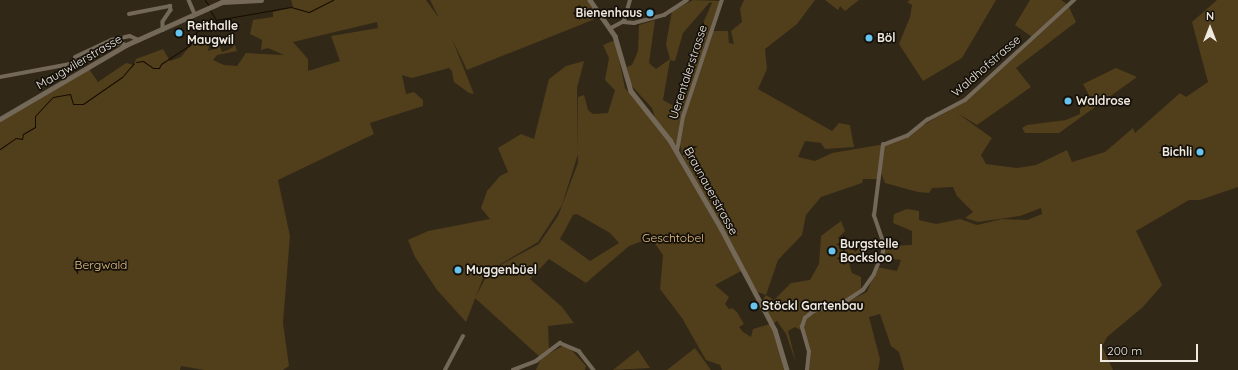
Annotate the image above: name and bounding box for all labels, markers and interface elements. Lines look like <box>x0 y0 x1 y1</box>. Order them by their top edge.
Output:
place label: Bienenhaus <box>576 6 642 20</box>
marker: Bienenhaus <box>645 8 655 18</box>
north arrow <box>1190 8 1230 48</box>
text: N <box>1206 9 1214 23</box>
place label: Reithalle Maugwil <box>187 19 238 47</box>
street label: Uerentalerstrasse <box>666 23 710 121</box>
marker: Reithalle Maugwil <box>174 28 184 38</box>
place label: Böl <box>877 31 896 45</box>
street label: Maugwilerstrasse <box>34 32 124 92</box>
street label: Waldhofstrasse <box>949 32 1023 100</box>
marker: Böl <box>864 33 874 43</box>
place label: Waldrose <box>1076 94 1131 108</box>
marker: Waldrose <box>1063 96 1073 106</box>
street label: Braunauerstrasse <box>681 145 741 237</box>
place label: Bichli <box>1162 145 1192 159</box>
marker: Bichli <box>1195 147 1205 157</box>
park label: Geschtobel <box>642 231 704 245</box>
place label: Burgstelle Bocksloo <box>840 237 899 265</box>
marker: Burgstelle Bocksloo <box>827 246 837 256</box>
park label: Bergwald <box>75 258 127 272</box>
place label: Muggenbüel <box>466 263 537 277</box>
marker: Muggenbüel <box>453 265 463 275</box>
place label: Stöckl Gartenbau <box>762 299 864 313</box>
marker: Stöckl Gartenbau <box>749 301 759 311</box>
scale bar <box>1102 336 1200 362</box>
text: 200 m <box>1107 343 1142 358</box>

